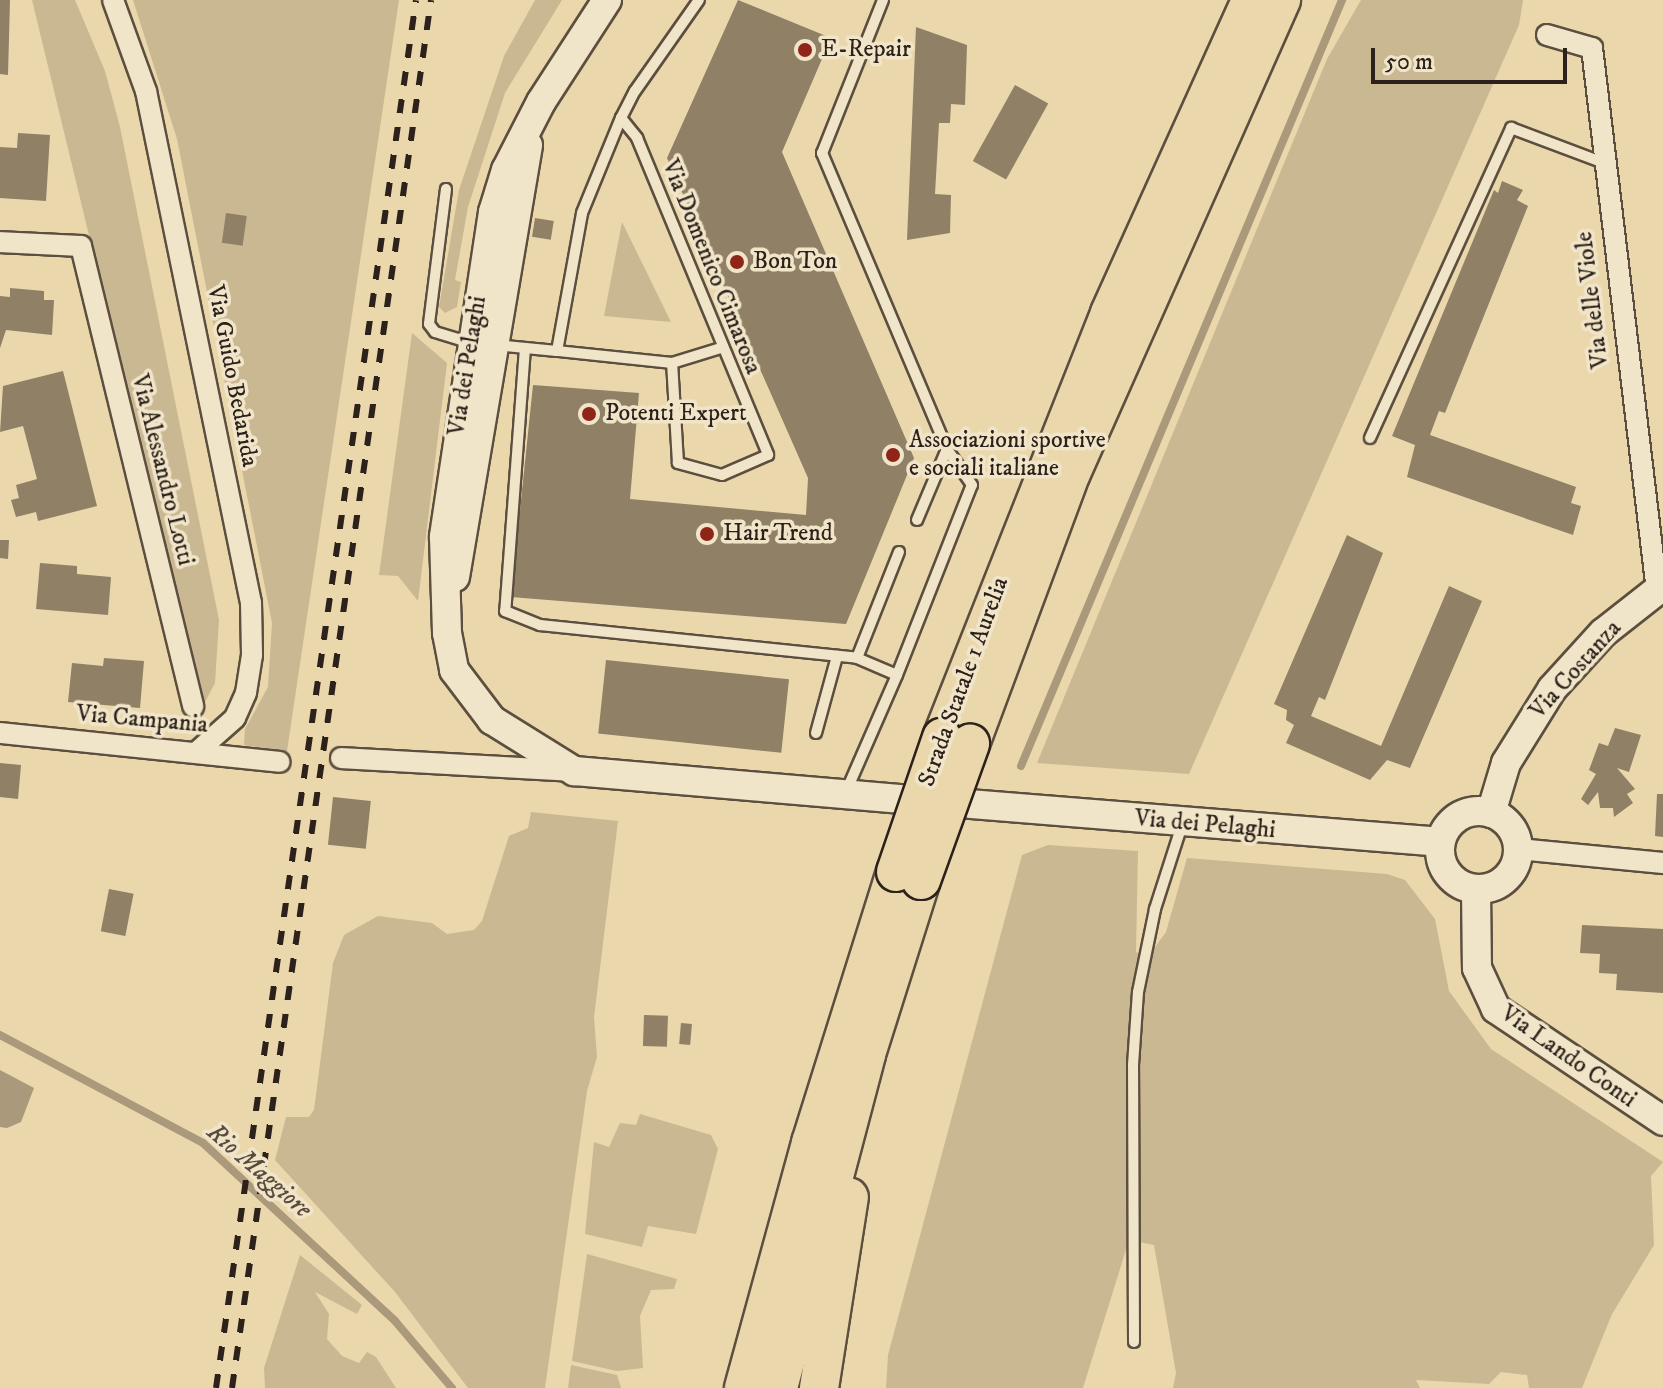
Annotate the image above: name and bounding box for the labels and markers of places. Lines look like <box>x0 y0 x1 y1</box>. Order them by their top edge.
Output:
place label: E-Repair <box>821 36 911 64</box>
marker: E-Repair <box>796 41 814 59</box>
place label: Bon Ton <box>753 248 837 276</box>
marker: Bon Ton <box>728 253 746 271</box>
place label: Potenti Expert <box>605 400 747 428</box>
marker: Potenti Expert <box>580 405 598 423</box>
place label: Associazioni sportive e sociali italiane <box>909 427 1106 483</box>
marker: Associazioni sportive e sociali italiane <box>884 446 902 464</box>
place label: Hair Trend <box>723 520 833 548</box>
marker: Hair Trend <box>698 525 716 543</box>

